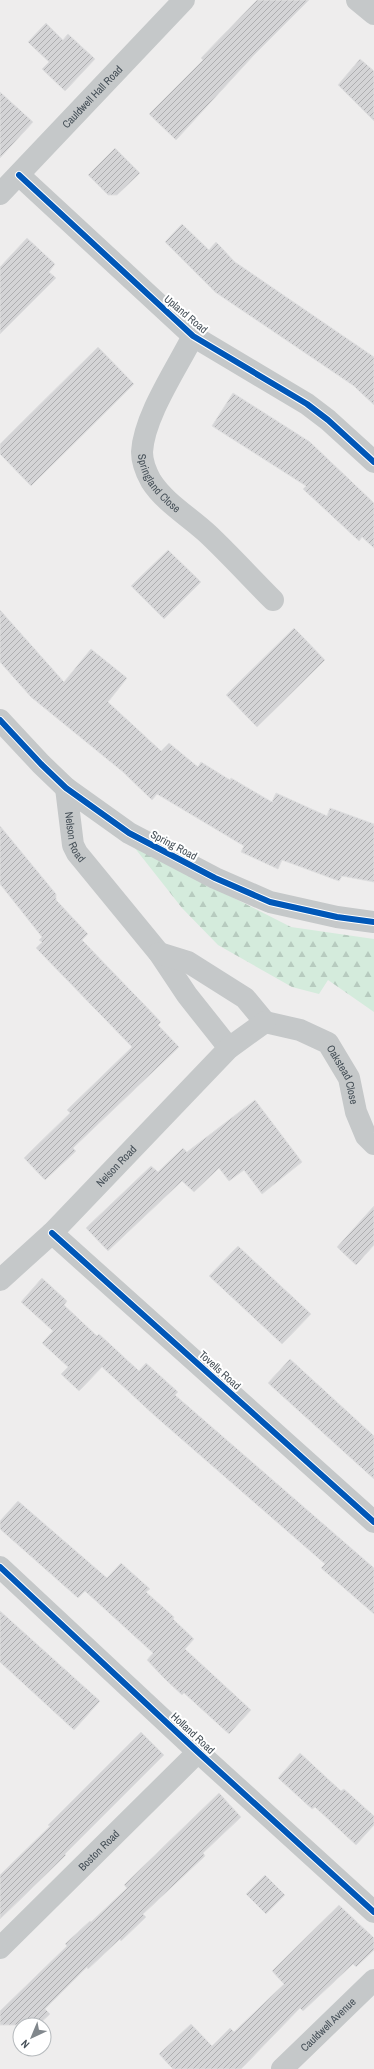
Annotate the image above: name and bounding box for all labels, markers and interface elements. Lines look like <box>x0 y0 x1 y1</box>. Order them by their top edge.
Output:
street label: Cauldwell Hall Road <box>59 62 125 131</box>
street label: Upland Road <box>161 292 211 336</box>
street label: Springland Close <box>135 453 183 515</box>
street label: Nelson Road <box>62 811 89 865</box>
street label: Spring Road <box>148 827 200 863</box>
street label: Oakstead Close <box>324 1042 361 1105</box>
street label: Nelson Road <box>93 1142 139 1190</box>
street label: Tovells Road <box>196 1348 244 1392</box>
street label: Holland Road <box>168 1709 218 1757</box>
street label: Boston Road <box>75 1827 122 1874</box>
street label: Cauldwell Avenue <box>297 1995 359 2054</box>
north arrow <box>12 2017 52 2057</box>
text: N <box>18 2037 32 2051</box>

